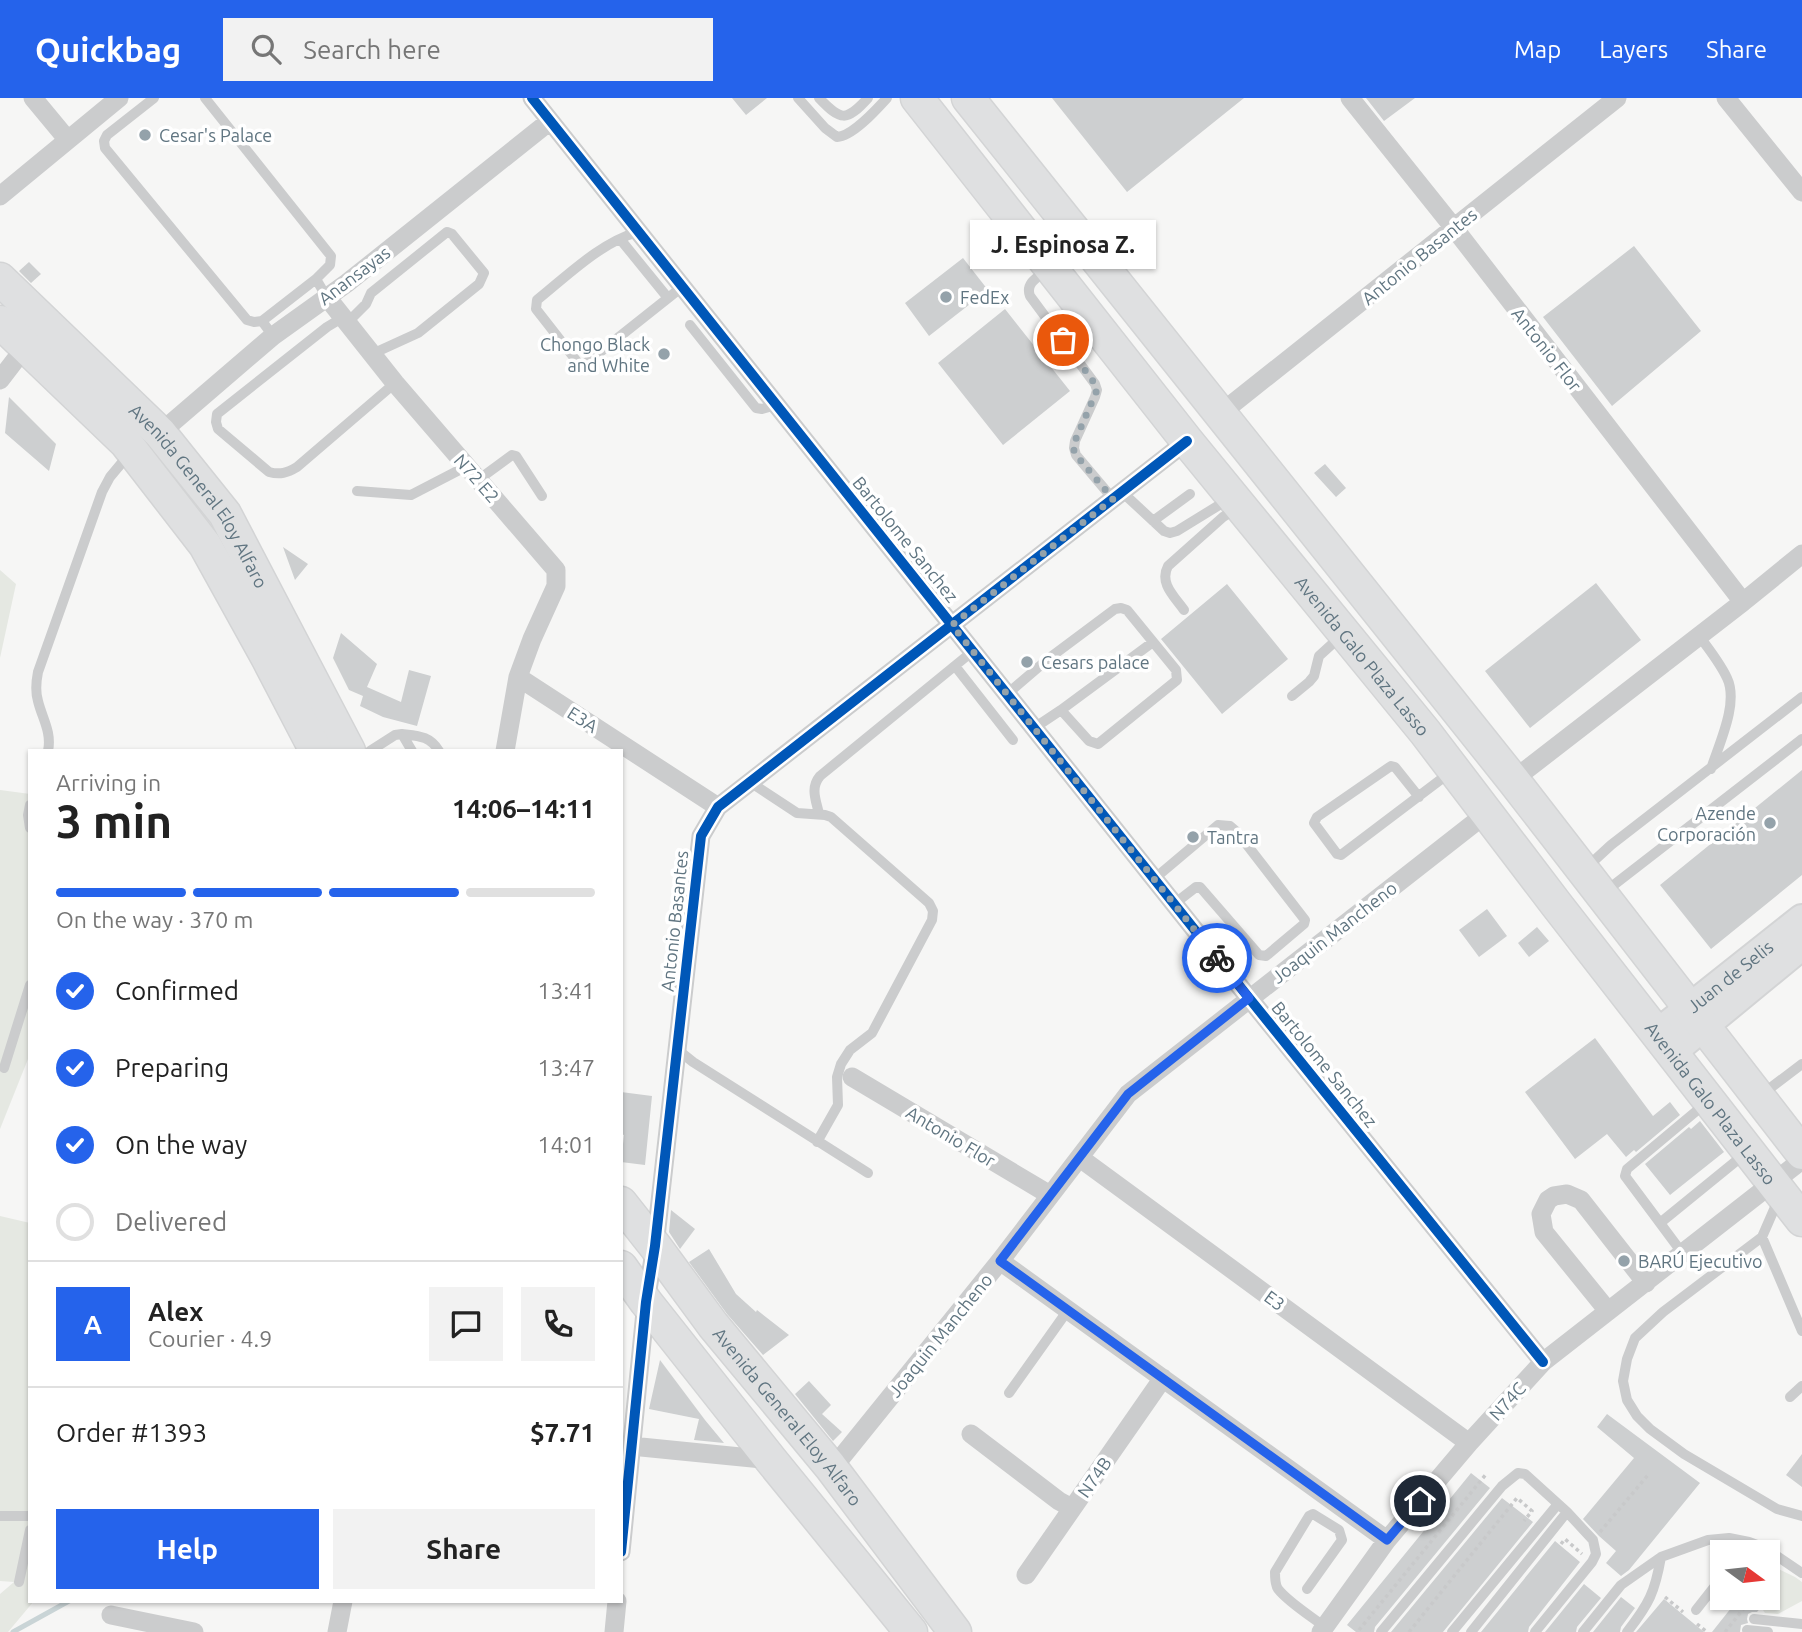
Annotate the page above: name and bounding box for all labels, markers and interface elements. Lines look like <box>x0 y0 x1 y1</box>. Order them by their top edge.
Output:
search box <box>223 18 713 81</box>
icon: search <box>247 30 285 68</box>
text: Quickbag <box>35 31 181 68</box>
text: Search here <box>303 35 441 64</box>
text: Map <box>1514 36 1561 63</box>
text: Layers <box>1599 36 1668 63</box>
text: Share <box>1706 36 1767 63</box>
place label: Cesar's Palace <box>159 125 272 145</box>
marker: Cesar's Palace <box>137 127 153 143</box>
street label: Antonio Basantes <box>1358 204 1480 308</box>
callout: J. Espinosa Z. <box>970 221 1156 270</box>
text: J. Espinosa Z. <box>991 232 1135 257</box>
street label: Anansayas <box>314 242 394 308</box>
place label: FedEx <box>960 287 1009 307</box>
marker: FedEx <box>938 289 954 305</box>
street label: Antonio Flor <box>1508 303 1586 395</box>
pin <box>1033 310 1093 370</box>
icon: bag <box>1044 321 1082 359</box>
place label: Chongo Black and White <box>540 334 650 375</box>
marker: Chongo Black and White <box>656 346 672 362</box>
street label: Avenida General Eloy Alfaro <box>126 399 272 591</box>
street label: N72 E2 <box>451 450 503 506</box>
street label: Bartolome Sanchez <box>849 472 963 606</box>
street label: Avenida Galo Plaza Lasso <box>1292 572 1434 740</box>
place label: Cesars palace <box>1041 652 1150 672</box>
marker: Cesars palace <box>1019 654 1035 670</box>
street label: E3A <box>564 702 602 736</box>
text: Arriving in <box>56 770 161 795</box>
text: 14:06–14:11 <box>452 794 595 823</box>
text: 3 min <box>56 795 172 847</box>
place label: Azende Corporación <box>1657 803 1756 844</box>
marker: Azende Corporación <box>1762 815 1778 831</box>
place label: Tantra <box>1207 827 1259 847</box>
marker: Tantra <box>1185 829 1201 845</box>
street label: Antonio Basantes <box>657 849 691 992</box>
street label: Joaquin Mancheno <box>1268 877 1400 987</box>
text: On the way · 370 m <box>56 907 253 932</box>
courier <box>1182 923 1252 993</box>
street label: Juan de Selis <box>1683 936 1777 1016</box>
icon: bike <box>1198 939 1236 977</box>
icon: check <box>56 972 94 1010</box>
text: Confirmed <box>115 976 239 1005</box>
text: 13:41 <box>537 978 595 1003</box>
street label: Bartolome Sanchez <box>1268 997 1382 1131</box>
street label: Avenida Galo Plaza Lasso <box>1642 1018 1780 1188</box>
icon: check <box>56 1049 94 1087</box>
text: Preparing <box>115 1053 229 1082</box>
text: 13:47 <box>537 1055 595 1080</box>
street label: Antonio Flor <box>903 1102 999 1171</box>
icon: check <box>56 1126 94 1164</box>
text: On the way <box>115 1130 247 1159</box>
text: 14:01 <box>537 1132 595 1157</box>
text: Delivered <box>115 1207 227 1236</box>
place label: BARÚ Ejecutivo <box>1638 1250 1763 1271</box>
marker: BARÚ Ejecutivo <box>1616 1253 1632 1269</box>
street label: Joaquin Mancheno <box>884 1269 996 1401</box>
street label: E3 <box>1261 1286 1289 1314</box>
button: chat <box>429 1287 503 1361</box>
button: phone <box>521 1287 595 1361</box>
text: Alex <box>148 1297 203 1326</box>
text: A <box>84 1310 102 1339</box>
street label: Avenida General Eloy Alfaro <box>709 1323 866 1509</box>
text: Courier · 4.9 <box>148 1326 272 1351</box>
street label: N74C <box>1485 1378 1529 1424</box>
text: Order #1393 <box>56 1418 207 1447</box>
text: $7.71 <box>530 1418 595 1447</box>
street label: N74B <box>1073 1453 1115 1501</box>
pin <box>1390 1471 1450 1531</box>
icon: home <box>1401 1482 1439 1520</box>
button: Help <box>56 1509 319 1589</box>
button: Share <box>333 1509 595 1589</box>
north arrow <box>1710 1540 1780 1610</box>
map controls <box>1710 1540 1780 1610</box>

